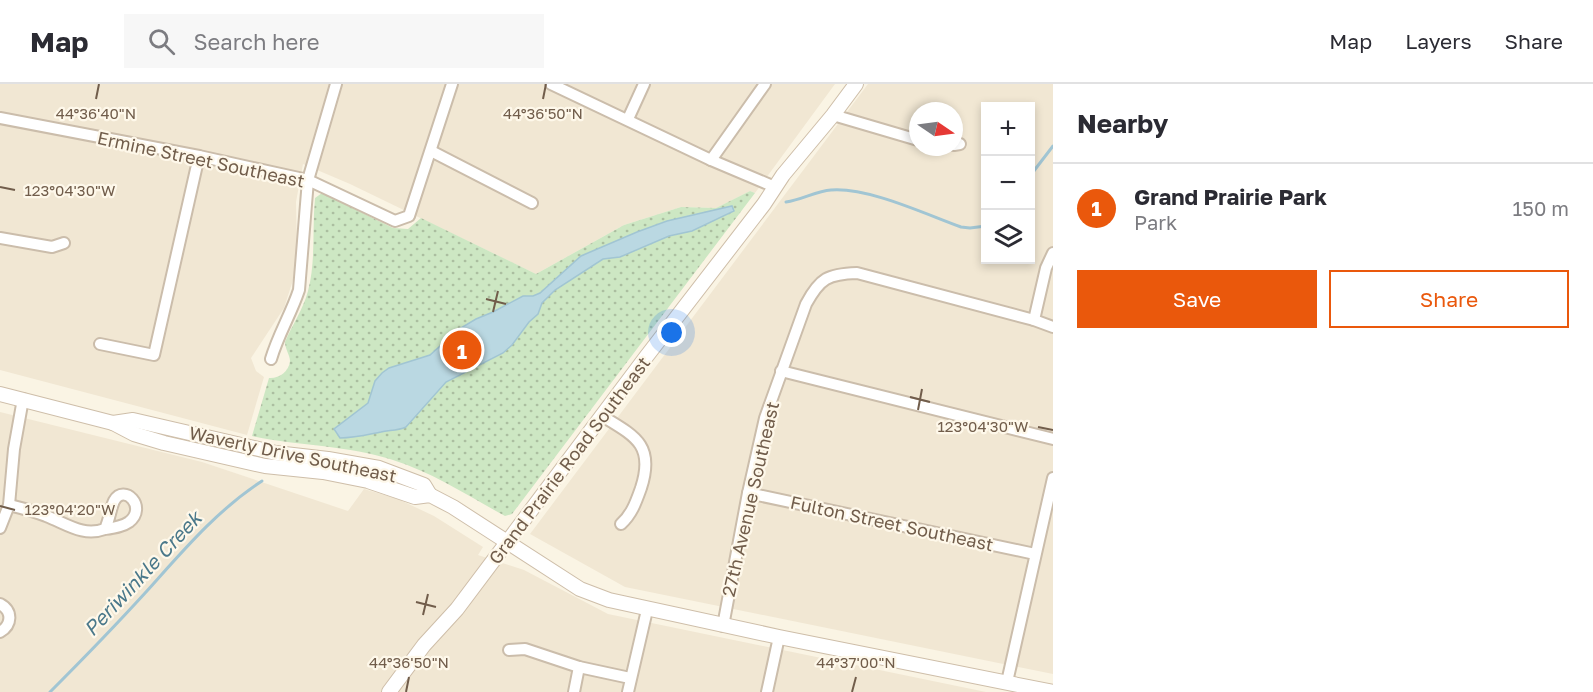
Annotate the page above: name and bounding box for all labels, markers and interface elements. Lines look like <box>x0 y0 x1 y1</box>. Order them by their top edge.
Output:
search box <box>124 14 544 68</box>
text: Map <box>30 25 88 58</box>
icon: search <box>145 25 178 58</box>
text: Search here <box>193 28 319 55</box>
text: Map <box>1329 28 1372 54</box>
text: Layers <box>1405 28 1472 54</box>
text: Share <box>1505 28 1563 54</box>
north arrow <box>909 102 963 156</box>
map controls <box>981 102 1035 264</box>
button: + <box>981 102 1035 156</box>
text: 44°36'40"N <box>56 104 136 122</box>
text: 44°36'50"N <box>503 104 583 122</box>
text: Nearby <box>1077 108 1168 139</box>
street label: Ermine Street Southeast <box>95 126 307 192</box>
button: − <box>981 156 1035 210</box>
text: 123°04'30"W <box>25 181 115 199</box>
text: Grand Prairie Park <box>1134 183 1327 210</box>
text: 1 <box>1091 196 1102 220</box>
text: 150 m <box>1513 196 1569 220</box>
button: layers <box>981 210 1035 264</box>
text: Park <box>1134 210 1177 234</box>
button: Save <box>1077 270 1317 328</box>
button: Share <box>1329 270 1569 328</box>
your location <box>657 318 686 347</box>
pin: 1 <box>442 328 482 372</box>
street label: Grand Prairie Road Southeast <box>484 352 654 568</box>
street label: 27th Avenue Southeast <box>717 399 783 599</box>
text: 123°04'30"W <box>938 417 1028 435</box>
street label: Waverly Drive Southeast <box>187 421 399 487</box>
street label: Fulton Street Southeast <box>788 491 996 555</box>
text: 123°04'20"W <box>25 500 115 518</box>
water label: Periwinkle Creek <box>78 504 208 640</box>
text: 44°36'50"N <box>369 653 449 671</box>
text: 44°37'00"N <box>816 653 896 671</box>

